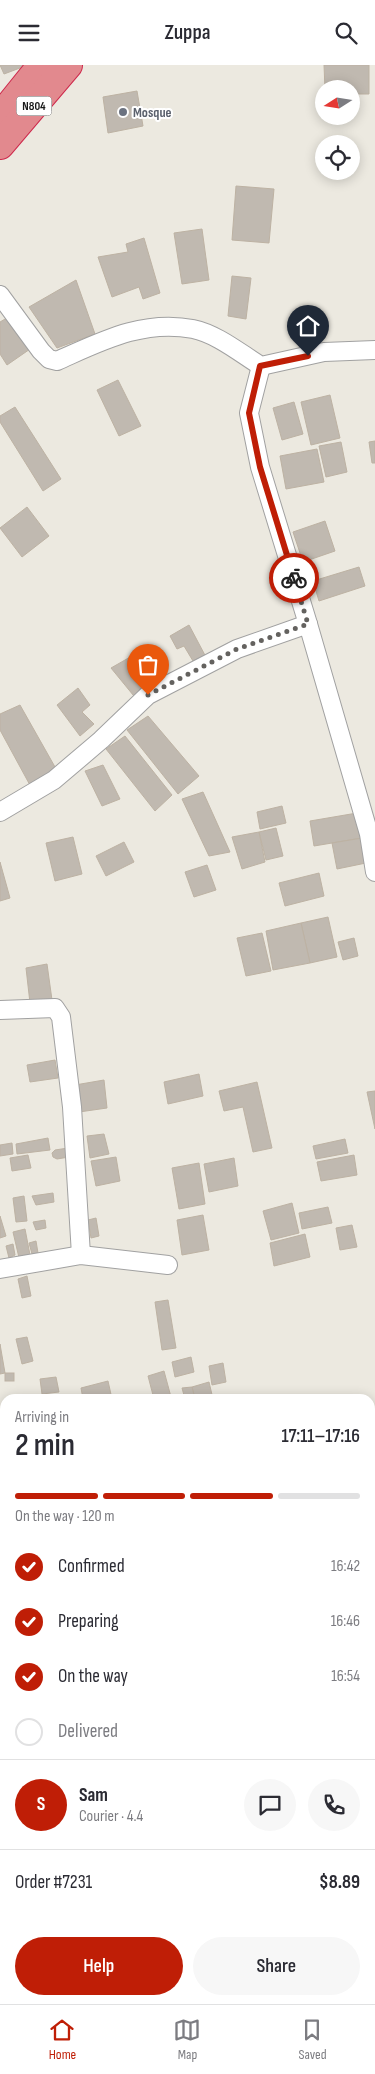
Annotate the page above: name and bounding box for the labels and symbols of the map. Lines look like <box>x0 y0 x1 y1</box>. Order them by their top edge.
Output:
north arrow <box>315 80 360 125</box>
road number: N804 <box>16 96 52 115</box>
place label: Mosque <box>133 104 172 121</box>
marker: Mosque <box>117 106 129 118</box>
pin <box>287 305 329 356</box>
courier <box>269 553 319 603</box>
pin <box>127 644 169 695</box>

